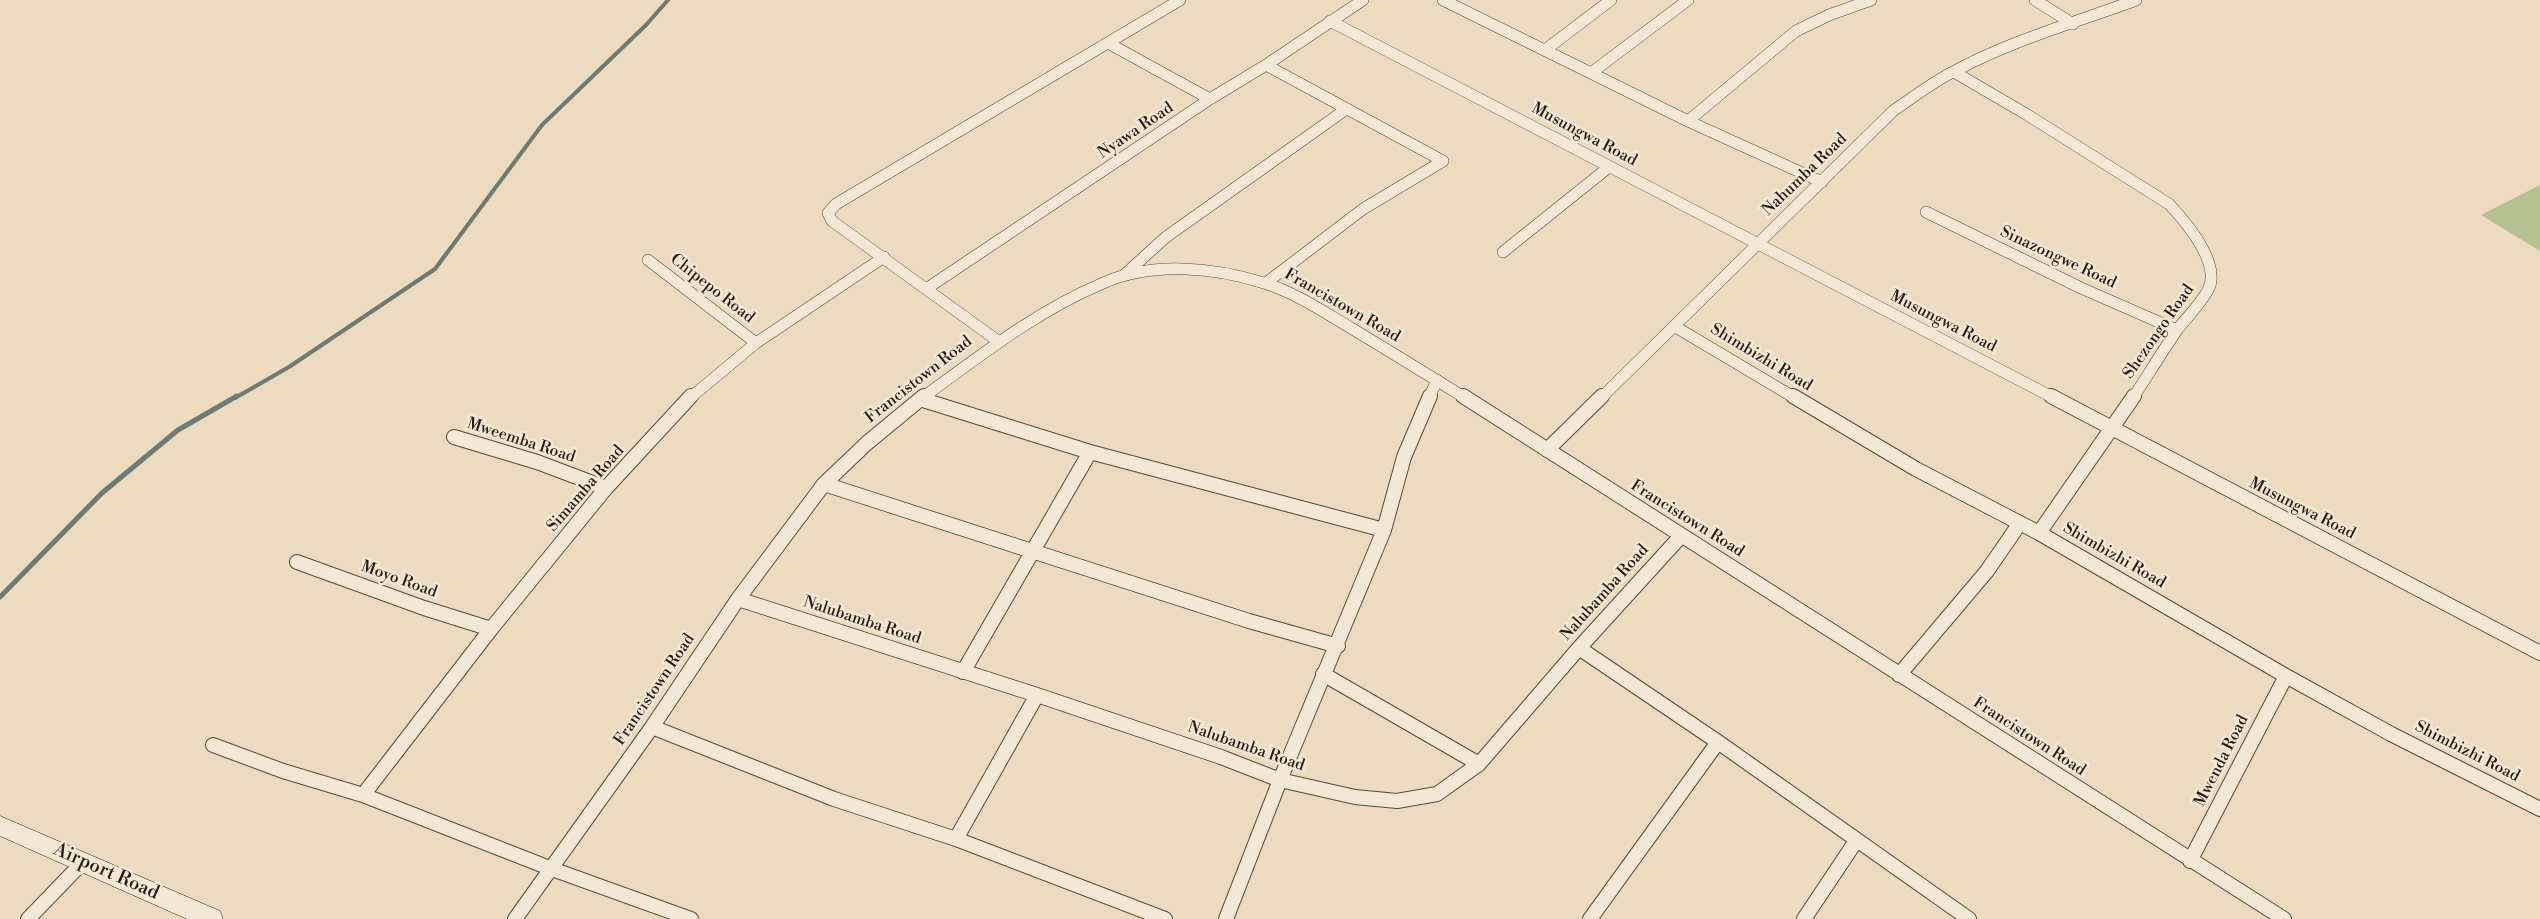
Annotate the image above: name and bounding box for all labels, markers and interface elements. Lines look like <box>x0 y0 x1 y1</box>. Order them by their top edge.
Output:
street label: Nyawa Road <box>1094 99 1178 163</box>
street label: Musungwa Road <box>1528 99 1640 171</box>
street label: Nahumba Road <box>1759 130 1851 220</box>
street label: Sinazongwe Road <box>1997 223 2119 293</box>
street label: Chipepo Road <box>666 250 758 328</box>
street label: Francistown Road <box>1281 265 1403 347</box>
street label: Shezongo Road <box>2119 281 2199 383</box>
street label: Musungwa Road <box>1887 287 1999 357</box>
street label: Shimbizhi Road <box>1707 320 1815 396</box>
street label: Francistown Road <box>862 332 976 428</box>
street label: Mweemba Road <box>464 414 578 468</box>
street label: Simamba Road <box>543 442 629 536</box>
street label: Musungwa Road <box>2246 474 2358 544</box>
street label: Francistown Road <box>1627 476 1747 562</box>
street label: Shimbizhi Road <box>2059 519 2169 593</box>
street label: Nalubamba Road <box>1557 541 1653 645</box>
street label: Moyo Road <box>358 557 440 603</box>
street label: Nalubamba Road <box>801 593 923 649</box>
street label: Francistown Road <box>611 631 699 749</box>
street label: Francistown Road <box>1969 693 2089 781</box>
street label: Mwenda Road <box>2191 712 2253 810</box>
street label: Shimbizhi Road <box>2411 717 2523 787</box>
street label: Nalubamba Road <box>1185 718 1307 776</box>
street label: Airport Road <box>50 839 162 905</box>

